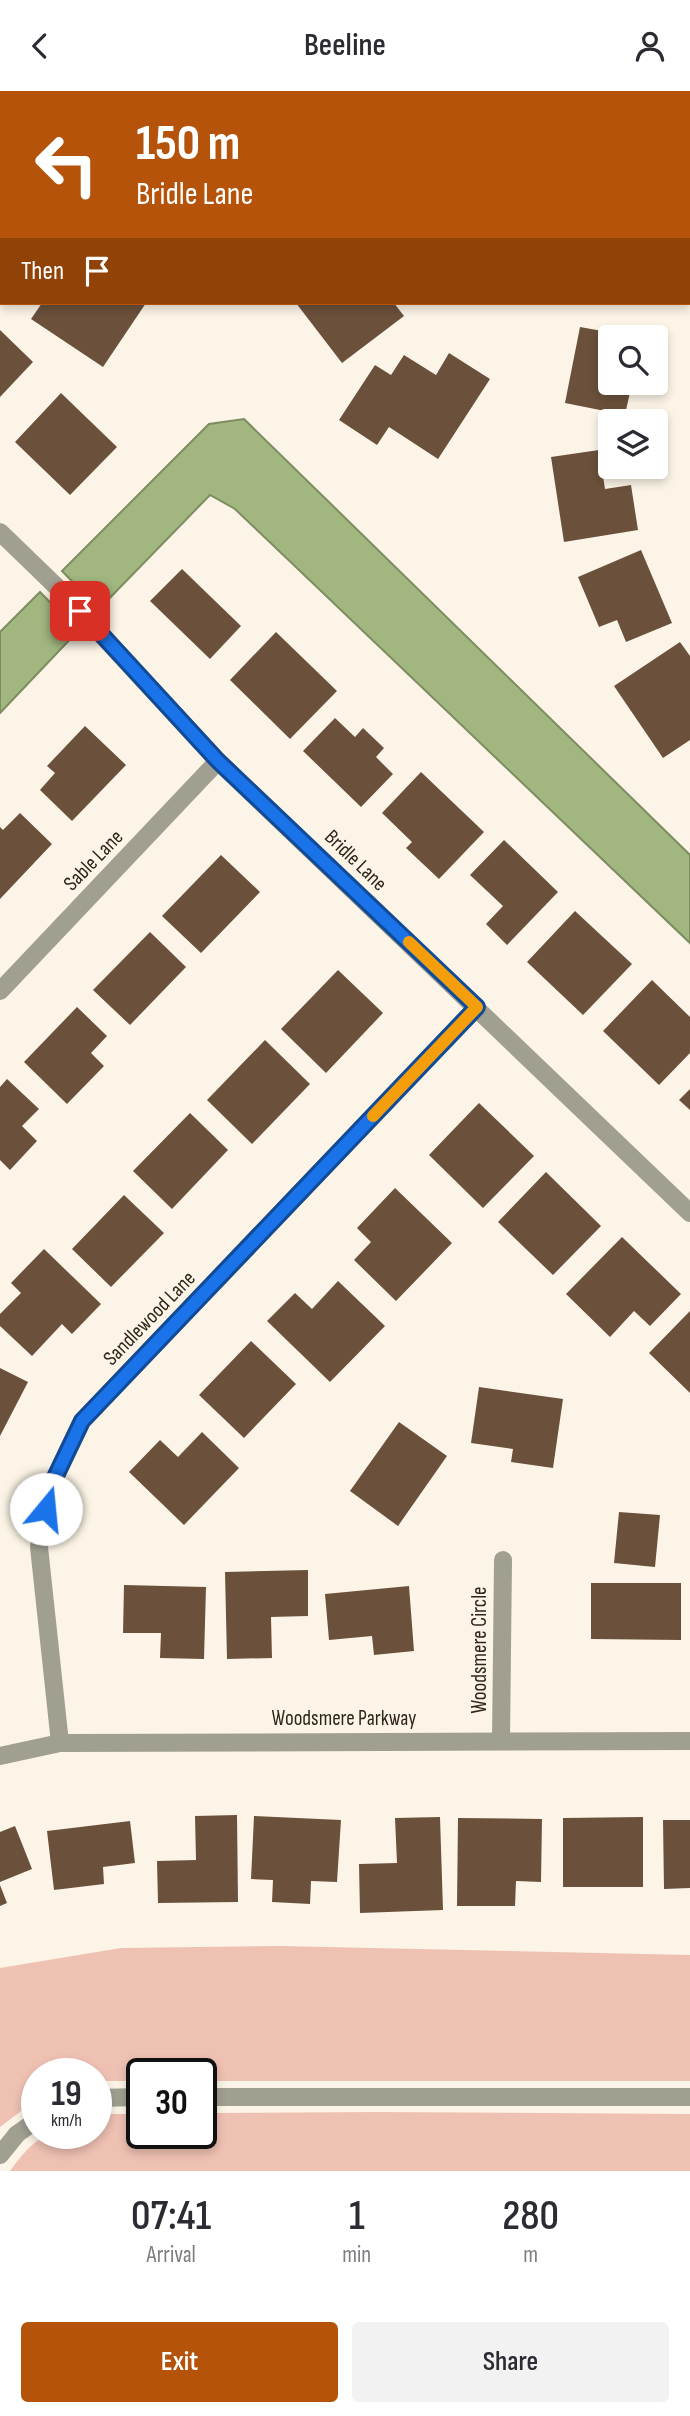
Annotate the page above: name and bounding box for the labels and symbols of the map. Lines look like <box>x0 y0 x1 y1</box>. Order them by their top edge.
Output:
pin <box>50 581 110 641</box>
street label: Sable Lane <box>58 825 128 896</box>
street label: Bridle Lane <box>319 825 392 896</box>
street label: Sandlewood Lane <box>98 1266 201 1371</box>
position arrow <box>9 1472 83 1546</box>
street label: Woodsmere Circle <box>467 1587 492 1713</box>
street label: Woodsmere Parkway <box>272 1706 416 1731</box>
speed limit sign: 30 <box>126 2058 217 2149</box>

